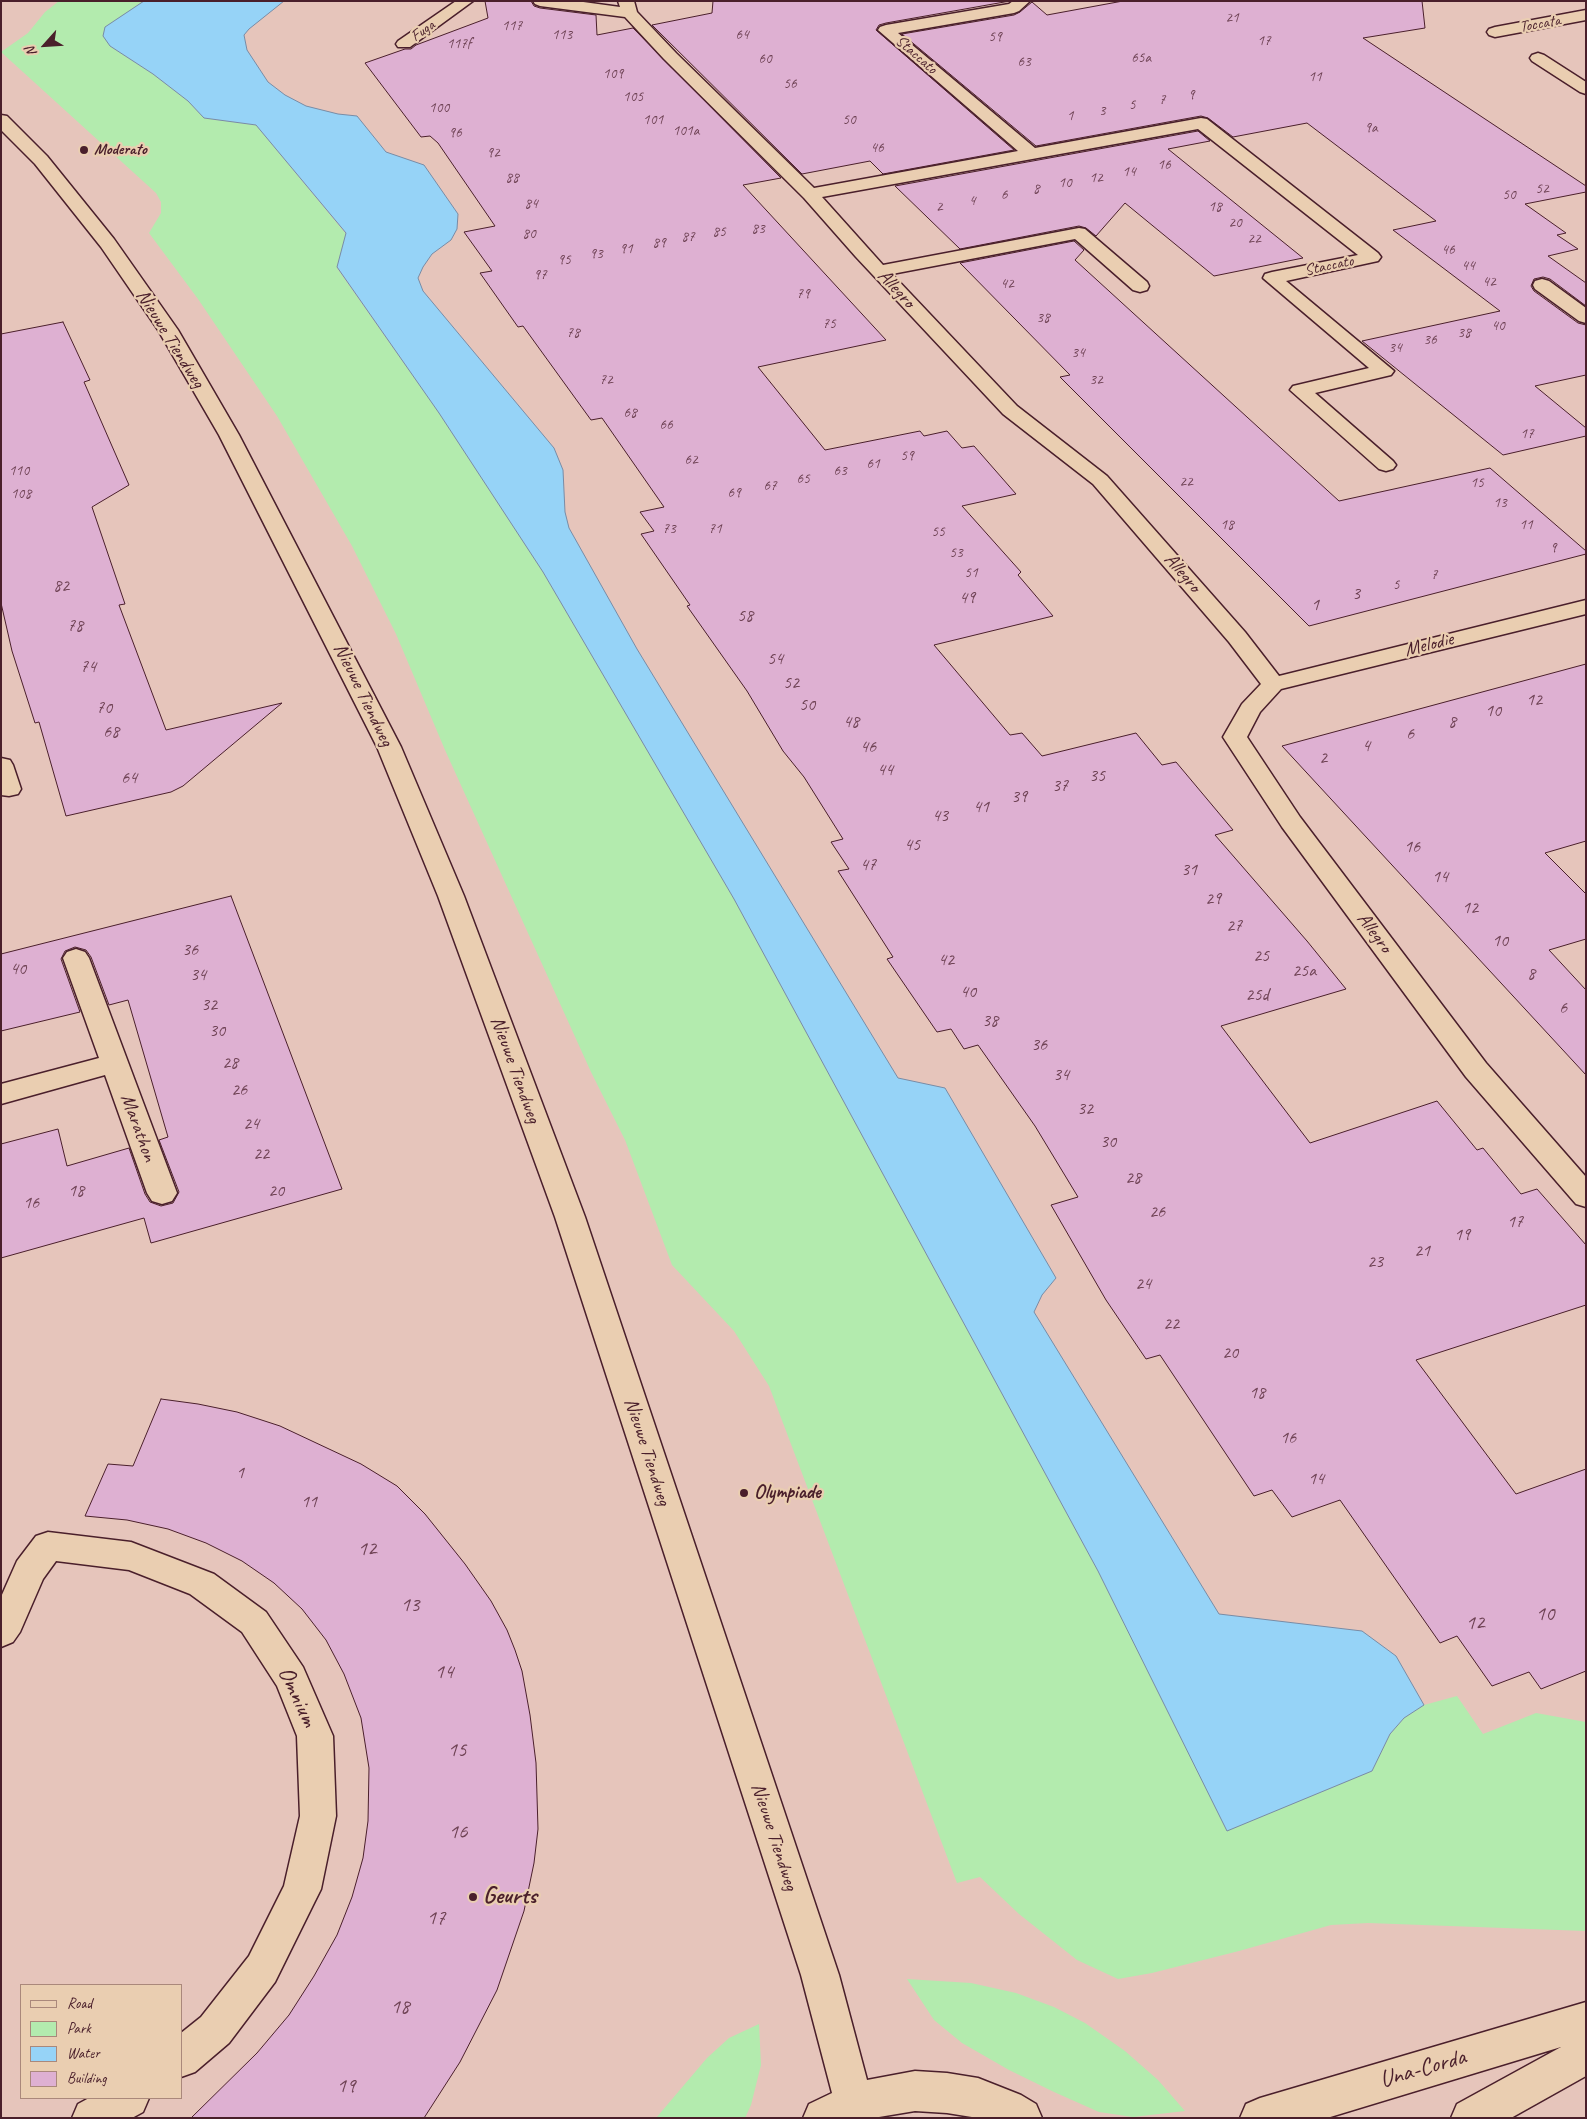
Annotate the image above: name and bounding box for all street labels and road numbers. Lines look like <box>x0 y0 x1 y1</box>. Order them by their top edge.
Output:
street label: Toccata <box>1518 11 1562 37</box>
street label: Fuga <box>407 16 439 46</box>
street label: Staccato <box>891 32 941 78</box>
street label: Staccato <box>1303 251 1355 281</box>
street label: Allegro <box>872 264 920 314</box>
street label: Nieuwe Tiendweg <box>130 285 210 393</box>
street label: Allegro <box>1158 548 1206 598</box>
street label: Melodie <box>1402 627 1456 663</box>
street label: Nieuwe Tiendweg <box>328 639 398 751</box>
street label: Allegro <box>1351 908 1397 958</box>
street label: Nieuwe Tiendweg <box>485 1013 545 1127</box>
street label: Marathon <box>115 1091 161 1165</box>
street label: Nieuwe Tiendweg <box>618 1395 676 1509</box>
street label: Omnium <box>271 1662 323 1732</box>
street label: Nieuwe Tiendweg <box>745 1780 803 1894</box>
street label: Una-Corda <box>1377 2043 1469 2095</box>

